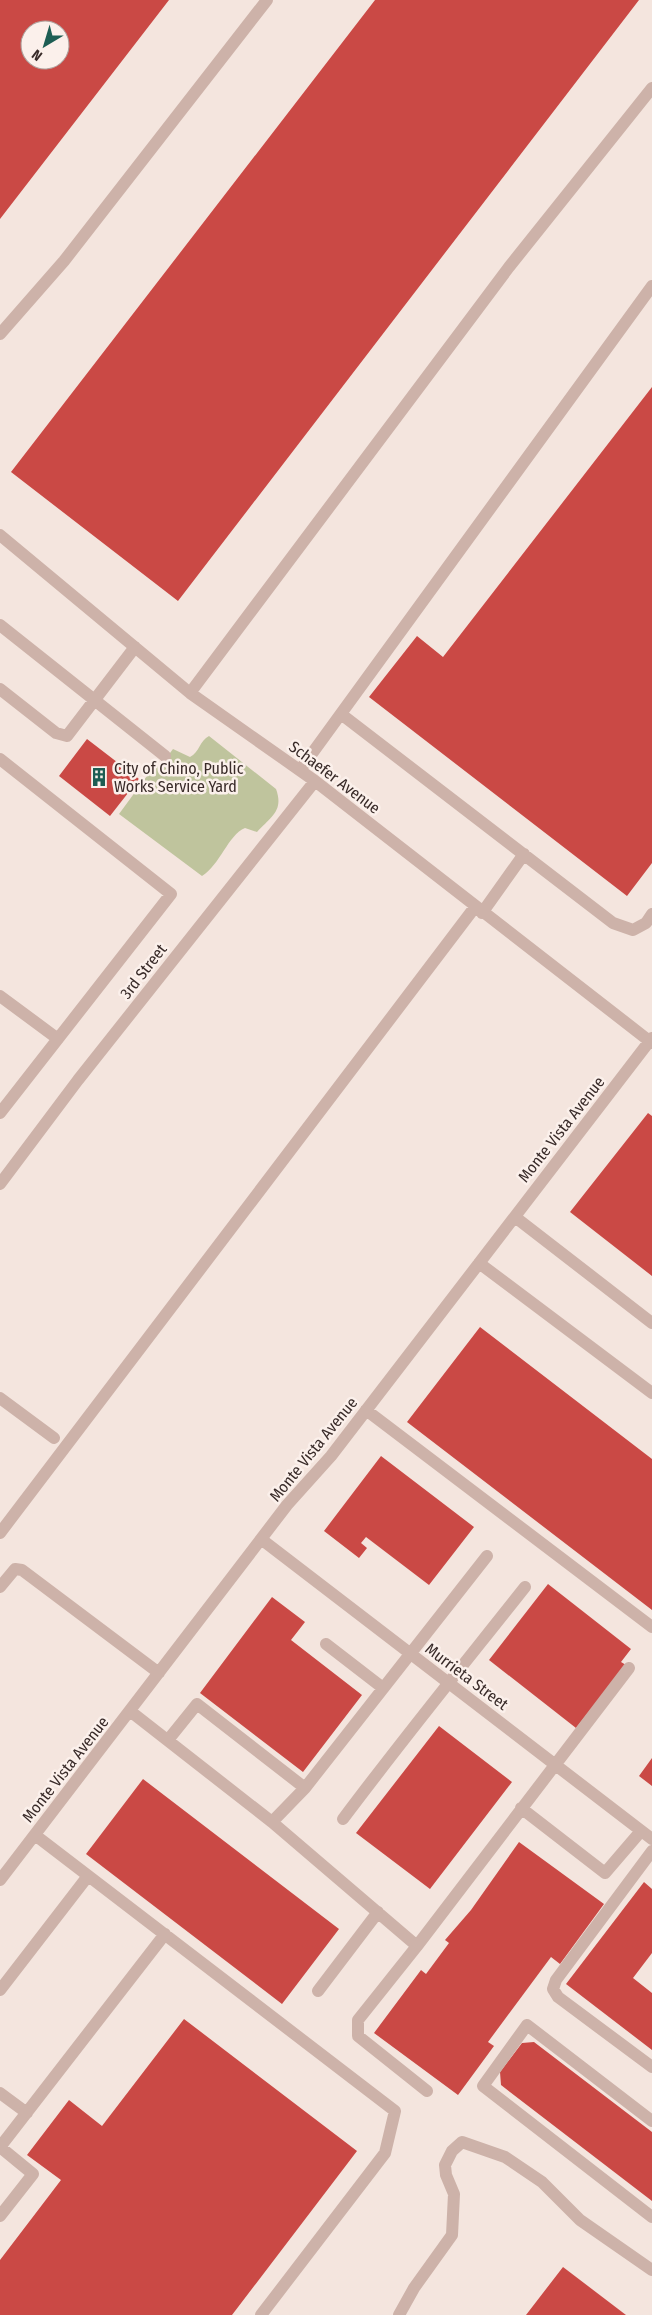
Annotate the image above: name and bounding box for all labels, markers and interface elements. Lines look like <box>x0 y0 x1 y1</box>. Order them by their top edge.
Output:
north arrow <box>20 20 70 70</box>
text: N <box>29 46 46 64</box>
street label: Schaefer Avenue <box>285 737 384 818</box>
place label: City of Chino, Public Works Service Yard <box>114 759 244 796</box>
building icon: City of Chino, Public Works Service Yard <box>88 766 110 788</box>
street label: 3rd Street <box>116 940 171 1002</box>
street label: Monte Vista Avenue <box>514 1073 609 1186</box>
street label: Monte Vista Avenue <box>266 1393 361 1505</box>
street label: Murrieta Street <box>421 1639 513 1714</box>
street label: Monte Vista Avenue <box>18 1713 113 1826</box>

